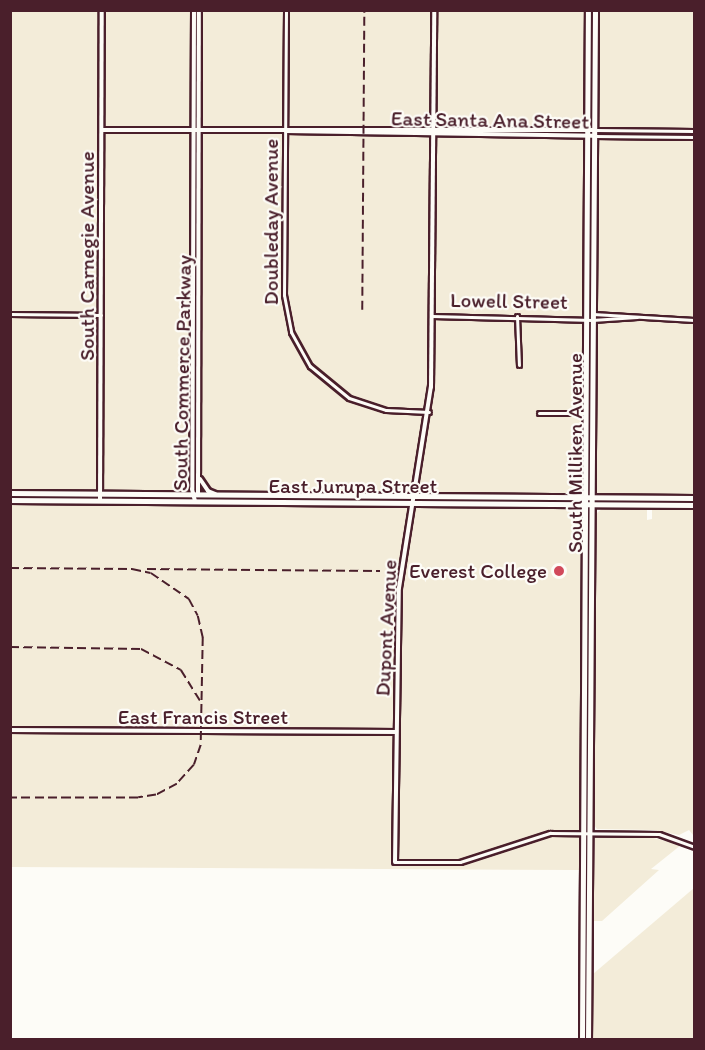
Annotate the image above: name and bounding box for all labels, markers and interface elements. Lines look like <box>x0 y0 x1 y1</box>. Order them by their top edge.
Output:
street label: East Santa Ana Street <box>391 106 589 134</box>
street label: Doubleday Avenue <box>258 139 284 305</box>
street label: South Carnegie Avenue <box>74 152 100 360</box>
street label: South Commerce Parkway <box>167 255 197 491</box>
street label: Lowell Street <box>450 287 568 315</box>
street label: South Milliken Avenue <box>562 353 588 553</box>
street label: East Jurupa Street <box>269 473 437 499</box>
place label: Everest College <box>409 558 547 584</box>
street label: Dupont Avenue <box>370 559 402 697</box>
marker: Everest College <box>552 564 566 578</box>
street label: East Francis Street <box>118 704 288 730</box>

